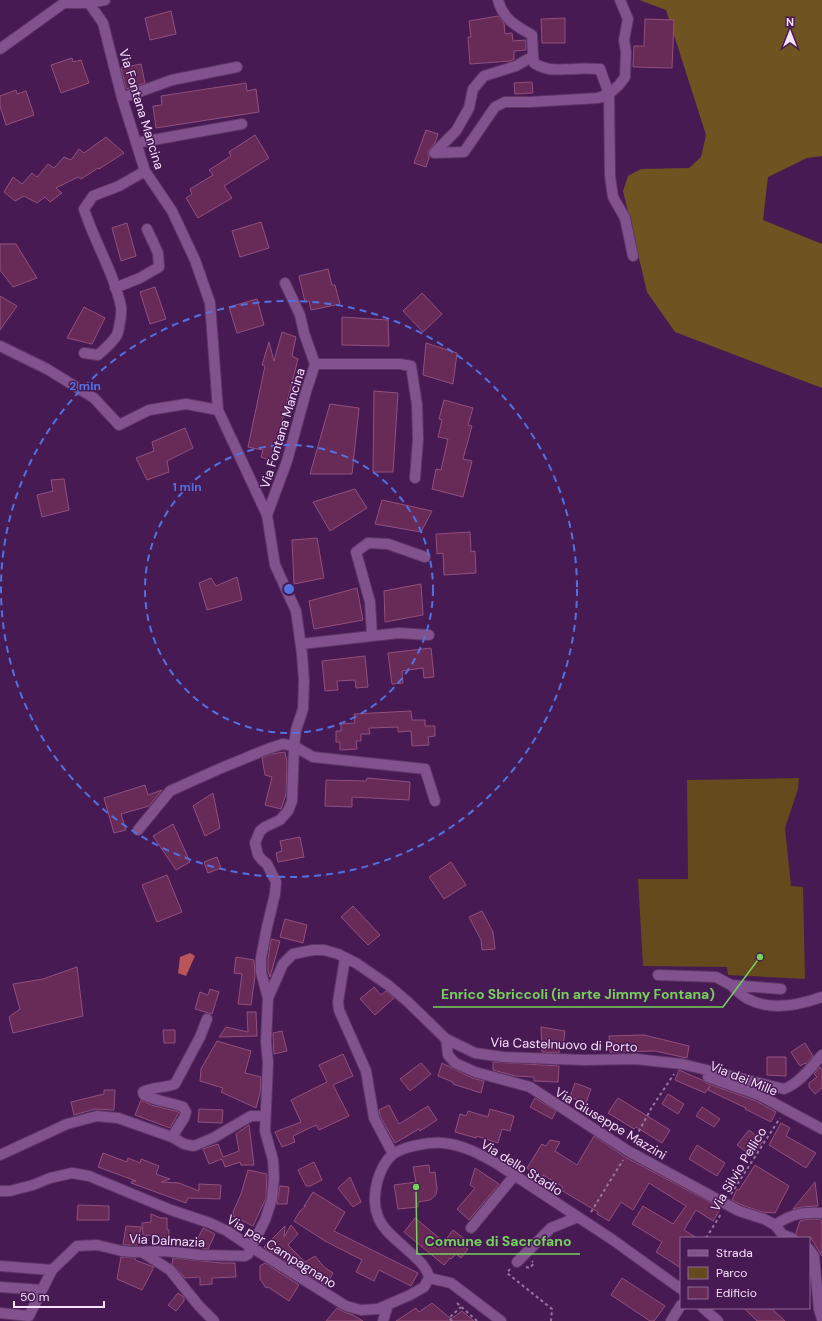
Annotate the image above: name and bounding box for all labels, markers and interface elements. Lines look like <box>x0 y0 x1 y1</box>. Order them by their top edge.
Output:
north arrow <box>770 12 810 52</box>
text: N <box>786 15 794 29</box>
street label: Via Fontana Mancina <box>115 47 168 171</box>
street label: Via Fontana Mancina <box>256 366 309 490</box>
text: 2 min <box>69 378 101 394</box>
text: 1 min <box>172 479 202 495</box>
centre of rings <box>282 582 296 596</box>
callout: Enrico Sbriccoli (in arte Jimmy Fontana) <box>433 981 723 1007</box>
text: Enrico Sbriccoli (in arte Jimmy Fontana) <box>441 985 715 1003</box>
street label: Via Castelnuovo di Porto <box>490 1033 638 1056</box>
street label: Via dei Mille <box>707 1057 780 1100</box>
street label: Via Giuseppe Mazzini <box>552 1083 670 1164</box>
street label: Via Silvio Pellico <box>707 1124 770 1215</box>
street label: Via dello Stadio <box>478 1135 566 1200</box>
street label: Via per Campagnano <box>224 1211 340 1292</box>
callout: Comune di Sacrofano <box>417 1228 580 1254</box>
street label: Via Dalmazia <box>129 1230 205 1251</box>
text: Comune di Sacrofano <box>425 1232 571 1250</box>
legend <box>680 1237 810 1309</box>
text: Strada <box>716 1245 753 1261</box>
text: Parco <box>716 1265 747 1281</box>
scale bar <box>14 1283 104 1309</box>
text: Edificio <box>716 1285 757 1301</box>
text: 50 m <box>20 1289 49 1305</box>

